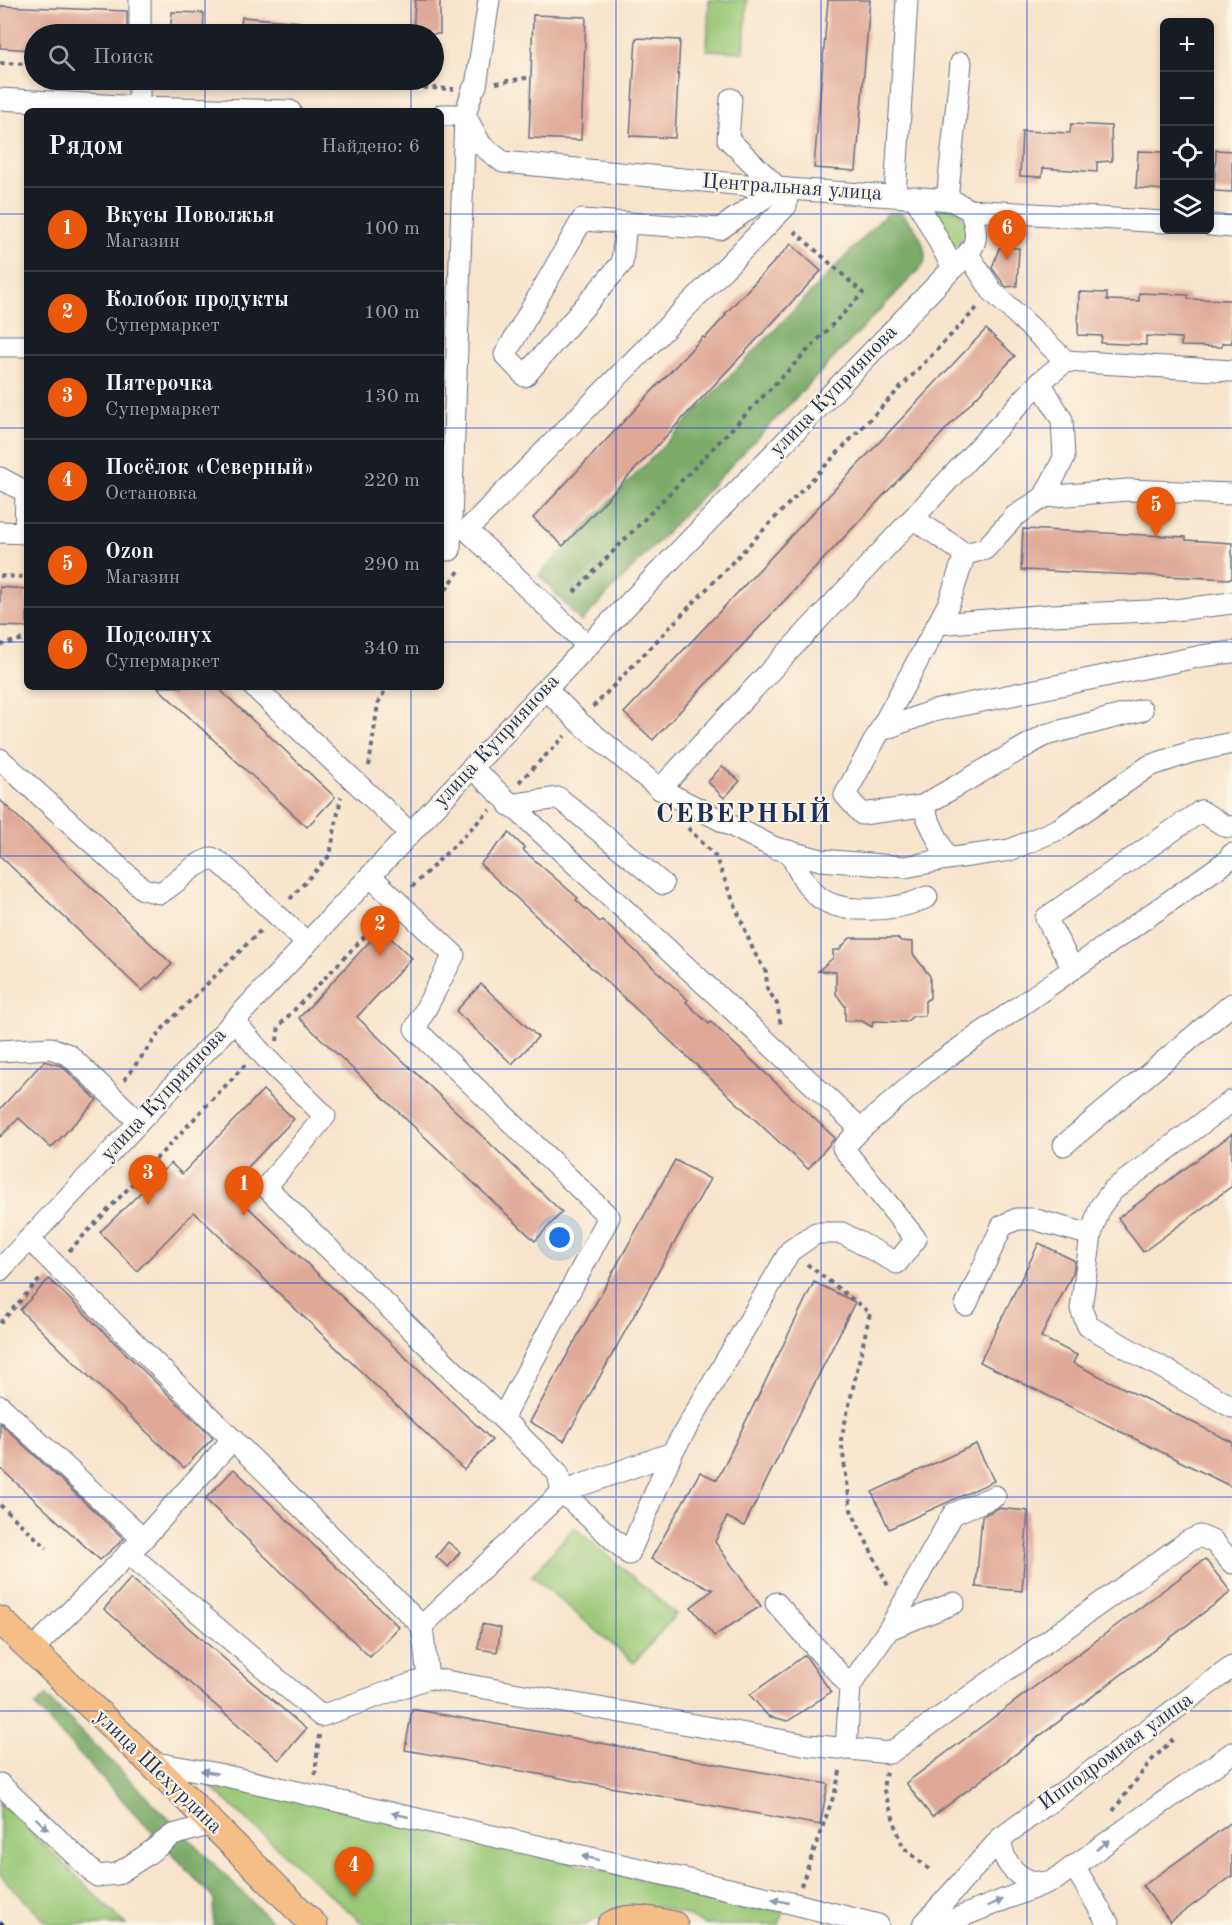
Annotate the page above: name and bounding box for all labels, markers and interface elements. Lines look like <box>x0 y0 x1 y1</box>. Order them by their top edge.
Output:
map controls <box>1160 18 1214 234</box>
button: + <box>1160 18 1214 72</box>
search box <box>24 24 444 90</box>
icon: search <box>45 41 78 74</box>
text: Поиск <box>93 46 154 68</box>
button: − <box>1160 72 1214 126</box>
button: locate <box>1160 126 1214 180</box>
text: Рядом <box>48 134 123 160</box>
text: Найдено: 6 <box>321 137 420 157</box>
street label: Центральная улица <box>701 171 883 205</box>
button: layers <box>1160 180 1214 234</box>
text: Вкусы Поволжья <box>105 205 275 227</box>
pin: 6 <box>988 210 1026 260</box>
text: 1 <box>62 219 73 239</box>
text: 100 m <box>364 219 420 239</box>
text: Магазин <box>105 232 180 252</box>
text: Колобок продукты <box>105 289 289 311</box>
text: 2 <box>62 303 73 323</box>
text: 100 m <box>364 303 420 323</box>
text: Супермаркет <box>105 316 220 336</box>
street label: улица Куприянова <box>766 321 902 461</box>
text: Пятерочка <box>105 373 213 395</box>
text: 3 <box>62 387 73 407</box>
text: 130 m <box>364 387 420 407</box>
text: Супермаркет <box>105 400 220 420</box>
text: Посёлок «Северный» <box>105 457 314 479</box>
text: 4 <box>62 471 73 491</box>
text: 220 m <box>364 471 420 491</box>
text: Остановка <box>105 484 197 504</box>
pin: 5 <box>1136 488 1176 537</box>
text: Ozon <box>105 541 154 563</box>
text: 5 <box>62 555 73 575</box>
text: 290 m <box>364 555 420 575</box>
text: Магазин <box>105 568 180 588</box>
text: Подсолнух <box>105 625 212 647</box>
text: 6 <box>62 639 73 659</box>
text: 340 m <box>364 639 420 659</box>
text: Супермаркет <box>105 652 220 672</box>
street label: улица Куприянова <box>430 671 564 811</box>
district label: СЕВЕРНЫЙ <box>656 796 832 828</box>
pin: 2 <box>360 906 400 956</box>
street label: улица Куприянова <box>97 1025 231 1165</box>
pin: 3 <box>128 1156 168 1205</box>
pin: 1 <box>224 1166 264 1216</box>
your location <box>545 1223 574 1252</box>
street label: Ипподромная улица <box>1035 1689 1197 1815</box>
street label: улица Шехурдина <box>90 1706 226 1838</box>
one-way arrow <box>200 1767 219 1776</box>
one-way arrow <box>390 1810 409 1819</box>
one-way arrow <box>35 1817 50 1831</box>
one-way arrow <box>1095 1839 1111 1851</box>
pin: 4 <box>334 1848 374 1897</box>
one-way arrow <box>580 1853 599 1862</box>
one-way arrow <box>770 1896 789 1905</box>
one-way arrow <box>986 1898 1004 1908</box>

